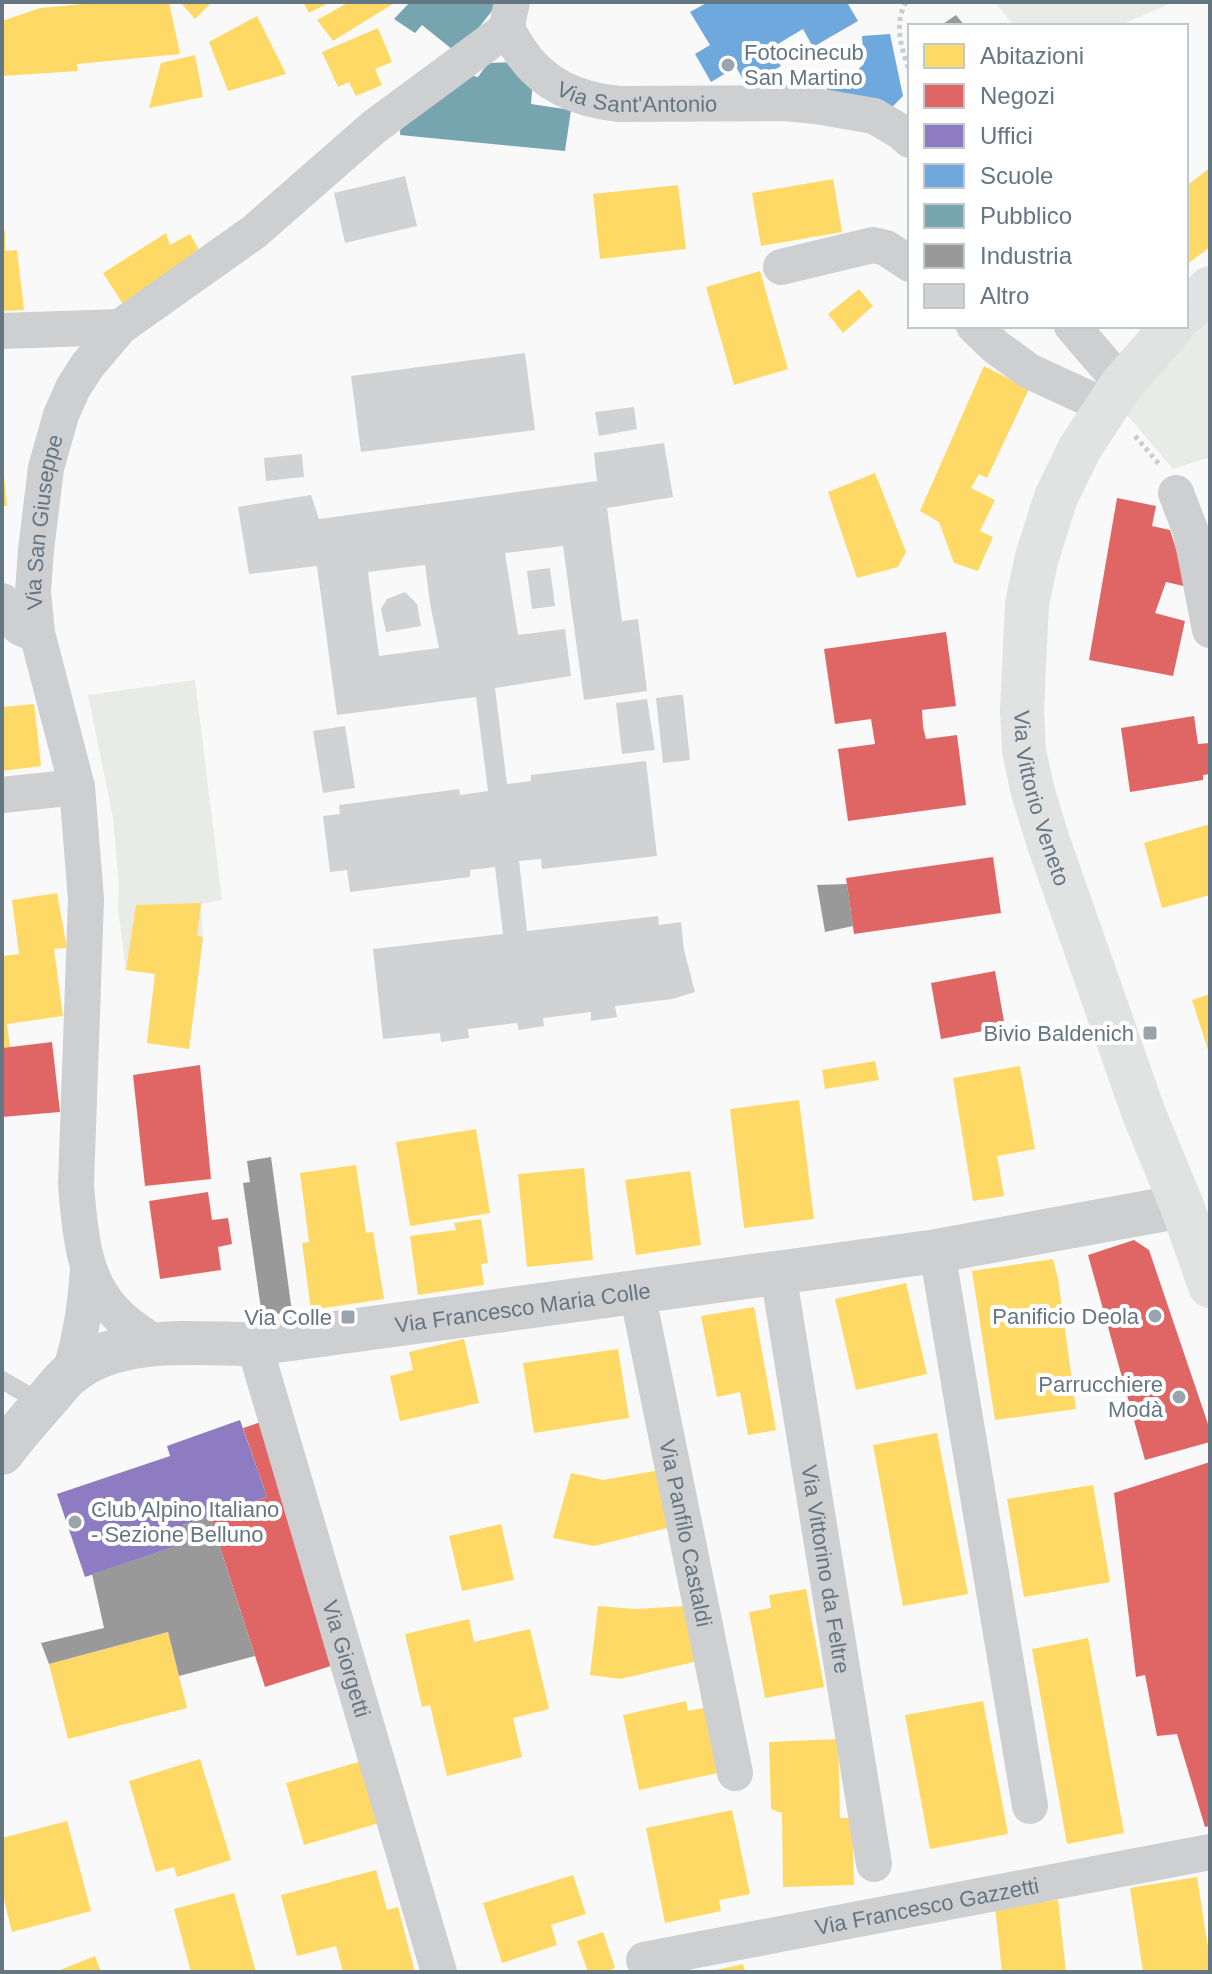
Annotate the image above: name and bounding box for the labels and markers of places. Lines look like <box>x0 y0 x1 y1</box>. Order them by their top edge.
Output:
place label: Fotocinecub San Martino <box>744 40 864 90</box>
marker: Fotocinecub San Martino <box>719 56 737 74</box>
place label: Bivio Baldenich <box>984 1021 1134 1046</box>
marker: Bivio Baldenich <box>1141 1024 1159 1042</box>
place label: Panificio Deola <box>992 1304 1140 1329</box>
place label: Via Colle <box>244 1305 332 1330</box>
marker: Panificio Deola <box>1146 1307 1164 1325</box>
marker: Via Colle <box>339 1308 357 1326</box>
place label: Parrucchiere Modà <box>1038 1372 1164 1422</box>
marker: Parrucchiere Modà <box>1170 1388 1188 1406</box>
place label: Club Alpino Italiano - Sezione Belluno <box>91 1497 279 1547</box>
marker: Club Alpino Italiano - Sezione Belluno <box>66 1513 84 1531</box>

